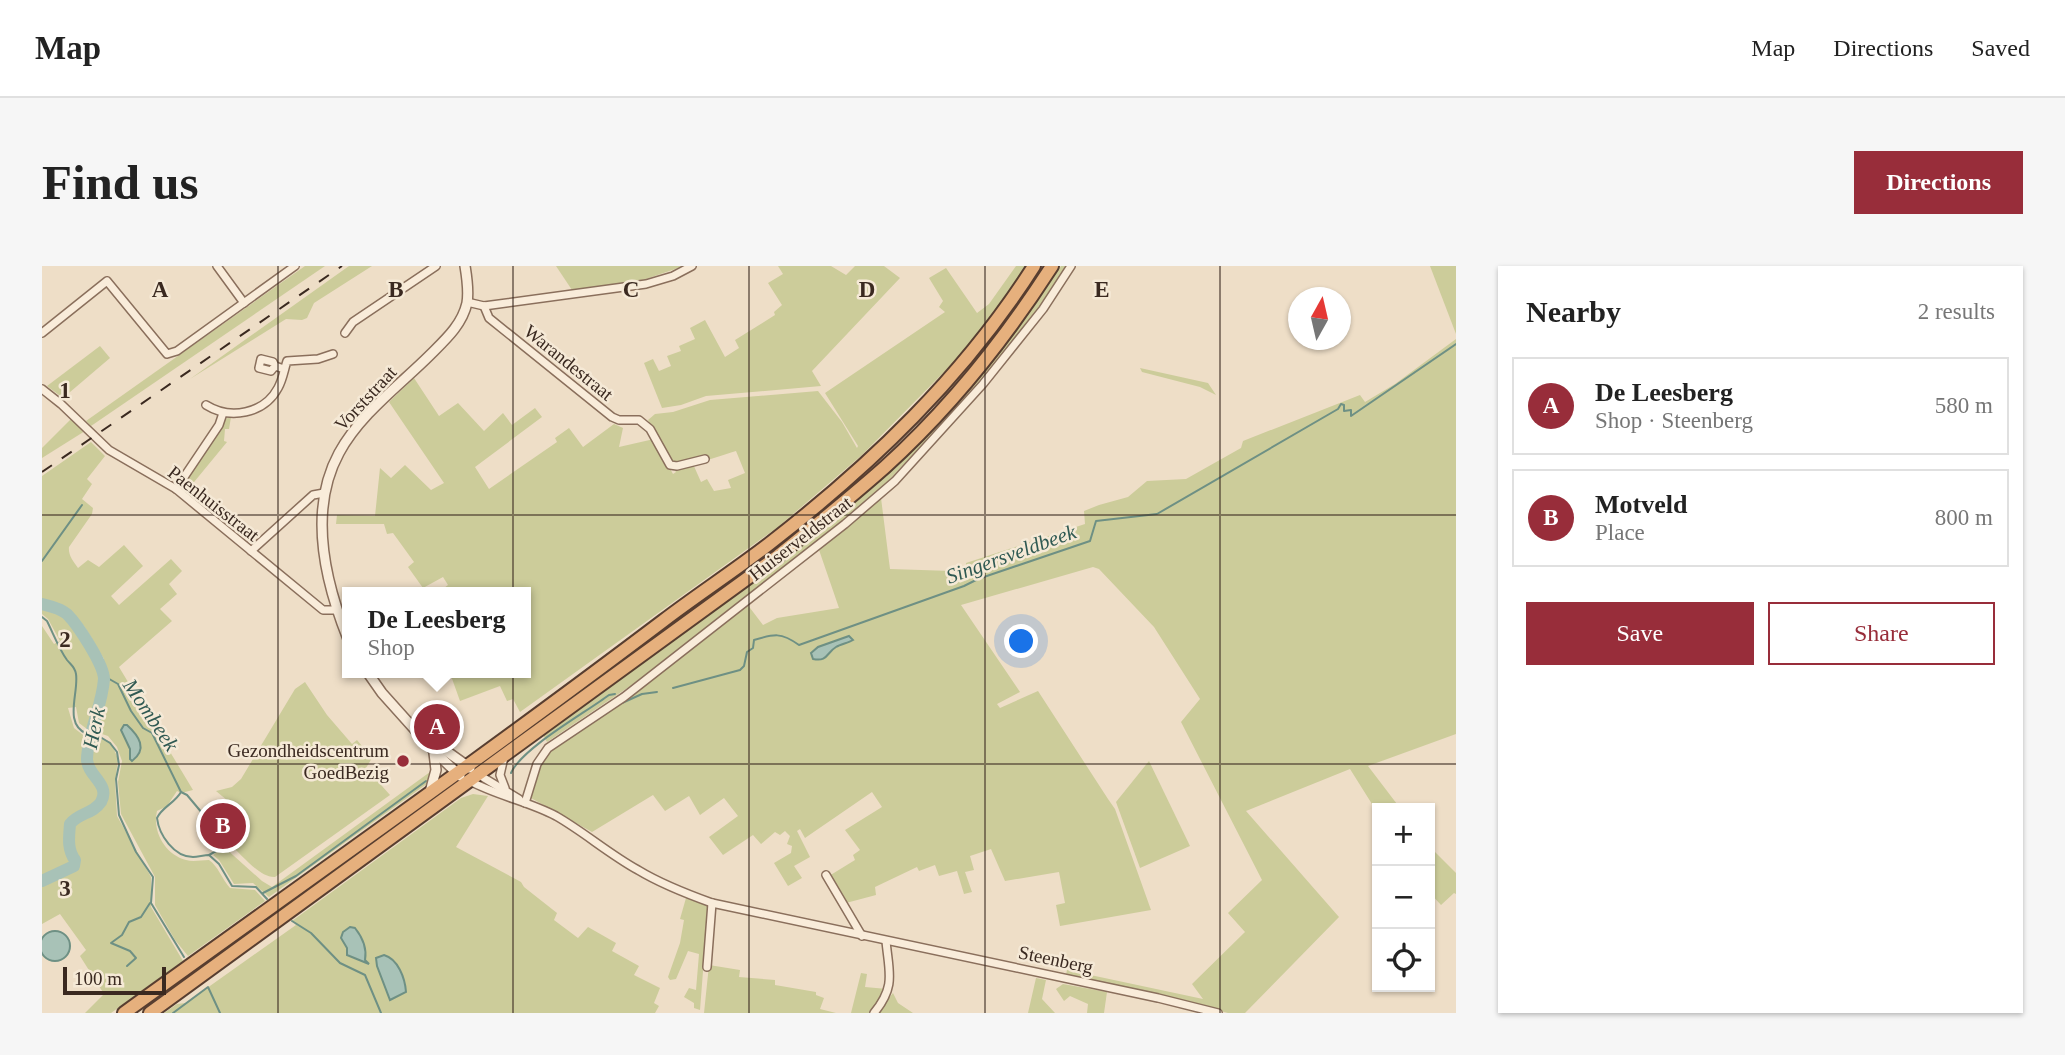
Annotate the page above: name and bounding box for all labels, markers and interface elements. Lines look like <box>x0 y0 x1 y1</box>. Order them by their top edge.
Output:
text: Map <box>35 30 101 66</box>
text: Map <box>1751 35 1795 61</box>
text: Directions <box>1833 35 1933 61</box>
text: Saved <box>1971 35 2030 61</box>
button: Directions <box>1854 151 2023 214</box>
text: Find us <box>42 155 199 210</box>
text: A <box>152 277 169 302</box>
text: B <box>388 277 404 302</box>
text: C <box>623 277 639 302</box>
text: D <box>859 277 875 302</box>
text: E <box>1094 277 1110 302</box>
north arrow <box>1288 287 1351 350</box>
text: Nearby <box>1526 295 1621 328</box>
text: 2 results <box>1918 299 1995 324</box>
street label: Warandestraat <box>520 320 618 405</box>
street label: Vorststraat <box>330 361 401 435</box>
text: 1 <box>59 378 71 403</box>
text: De Leesberg <box>1595 378 1733 407</box>
text: A <box>1543 393 1559 418</box>
text: 580 m <box>1935 393 1993 418</box>
text: Shop · Steenberg <box>1595 408 1753 433</box>
street label: Paenhuisstraat <box>164 461 264 546</box>
text: Motveld <box>1595 490 1687 519</box>
street label: Huiserveldstraat <box>745 491 856 585</box>
text: B <box>1543 505 1559 530</box>
text: 800 m <box>1935 505 1993 530</box>
water label: Singersveldbeek <box>943 519 1080 589</box>
text: Place <box>1595 520 1645 545</box>
popup <box>342 587 531 678</box>
button: Save <box>1526 602 1754 665</box>
button: Share <box>1768 602 1995 665</box>
text: De Leesberg <box>368 605 505 634</box>
your location <box>1004 624 1038 658</box>
text: 2 <box>59 627 71 652</box>
text: Shop <box>368 635 415 660</box>
water label: Mombeek <box>118 674 184 756</box>
pin: A <box>414 701 460 753</box>
water label: Herk <box>78 704 110 752</box>
place label: Gezondheidscentrum GoedBezig <box>228 740 389 783</box>
marker: Gezondheidscentrum GoedBezig <box>395 753 411 769</box>
pin: B <box>200 800 246 852</box>
map controls <box>1372 803 1435 992</box>
button: + <box>1372 803 1435 866</box>
button: − <box>1372 866 1435 929</box>
text: 3 <box>59 876 71 901</box>
button: locate <box>1372 929 1435 992</box>
street label: Steenberg <box>1017 941 1096 978</box>
scale bar <box>63 964 166 996</box>
text: 100 m <box>74 968 122 989</box>

